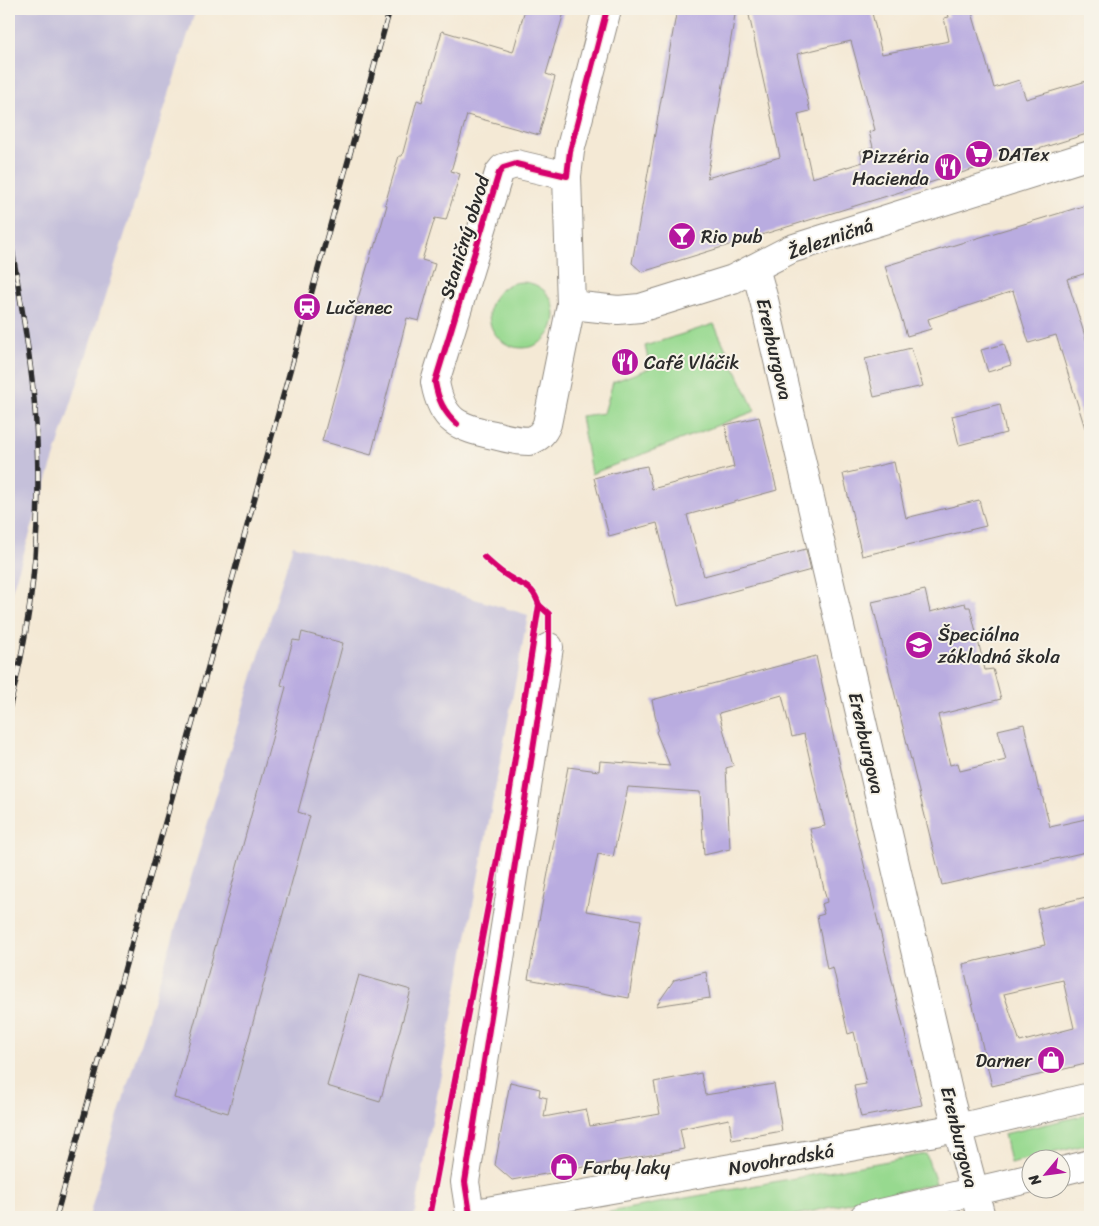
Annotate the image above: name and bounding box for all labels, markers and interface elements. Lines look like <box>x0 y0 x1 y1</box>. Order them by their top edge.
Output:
place label: DATex <box>998 138 1050 171</box>
supermarket icon: DATex <box>964 139 994 169</box>
place label: Pizzéria Hacienda <box>852 140 929 195</box>
restaurant icon: Pizzéria Hacienda <box>933 152 963 182</box>
street label: Staničný obvod <box>430 169 500 303</box>
street label: Železničná <box>783 208 878 269</box>
place label: Rio pub <box>701 220 763 253</box>
bar icon: Rio pub <box>667 221 697 251</box>
place label: Lučenec <box>326 291 393 324</box>
station icon: Lučenec <box>292 292 322 322</box>
street label: Erenburgova <box>747 295 802 404</box>
place label: Café Vláčik <box>644 346 740 379</box>
restaurant icon: Café Vláčik <box>610 347 640 377</box>
place label: Špeciálna základná škola <box>937 618 1060 673</box>
school or university icon: Špeciálna základná škola <box>904 630 934 660</box>
street label: Erenburgova <box>839 689 894 798</box>
place label: Darner <box>976 1044 1033 1077</box>
shop icon: Darner <box>1036 1045 1066 1075</box>
street label: Erenburgova <box>931 1083 988 1192</box>
street label: Novohradská <box>726 1134 837 1185</box>
north arrow <box>1022 1148 1072 1198</box>
place label: Farby laky <box>583 1151 671 1184</box>
shop icon: Farby laky <box>549 1152 579 1182</box>
text: N <box>1022 1169 1049 1191</box>

